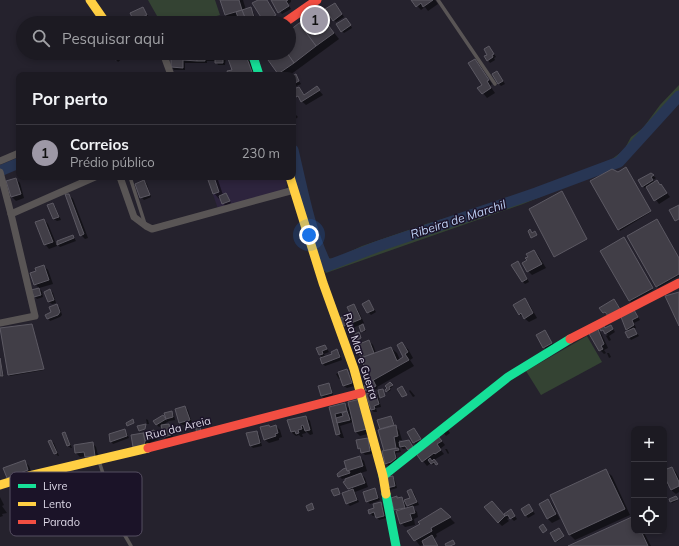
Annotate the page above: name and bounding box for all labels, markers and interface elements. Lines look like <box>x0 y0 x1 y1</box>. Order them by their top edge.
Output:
pin: 1 <box>302 5 328 35</box>
search box <box>16 16 296 60</box>
icon: search <box>30 27 52 49</box>
text: Pesquisar aqui <box>62 29 164 48</box>
text: Por perto <box>32 88 108 109</box>
text: Correios <box>70 135 129 154</box>
text: 1 <box>41 145 49 161</box>
text: 230 m <box>242 145 280 161</box>
text: Prédio público <box>70 154 155 170</box>
water label: Ribeira de Marchil <box>408 196 508 242</box>
your location <box>299 225 319 245</box>
street label: Rua Mar e Guerra <box>340 311 382 401</box>
street label: Rua da Areia <box>144 413 212 443</box>
map controls <box>631 426 667 534</box>
button: + <box>631 426 667 462</box>
button: − <box>631 462 667 498</box>
legend <box>10 472 142 536</box>
text: Livre <box>43 479 67 493</box>
text: Lento <box>43 497 71 511</box>
button: locate <box>631 498 667 534</box>
text: Parado <box>43 515 80 529</box>

